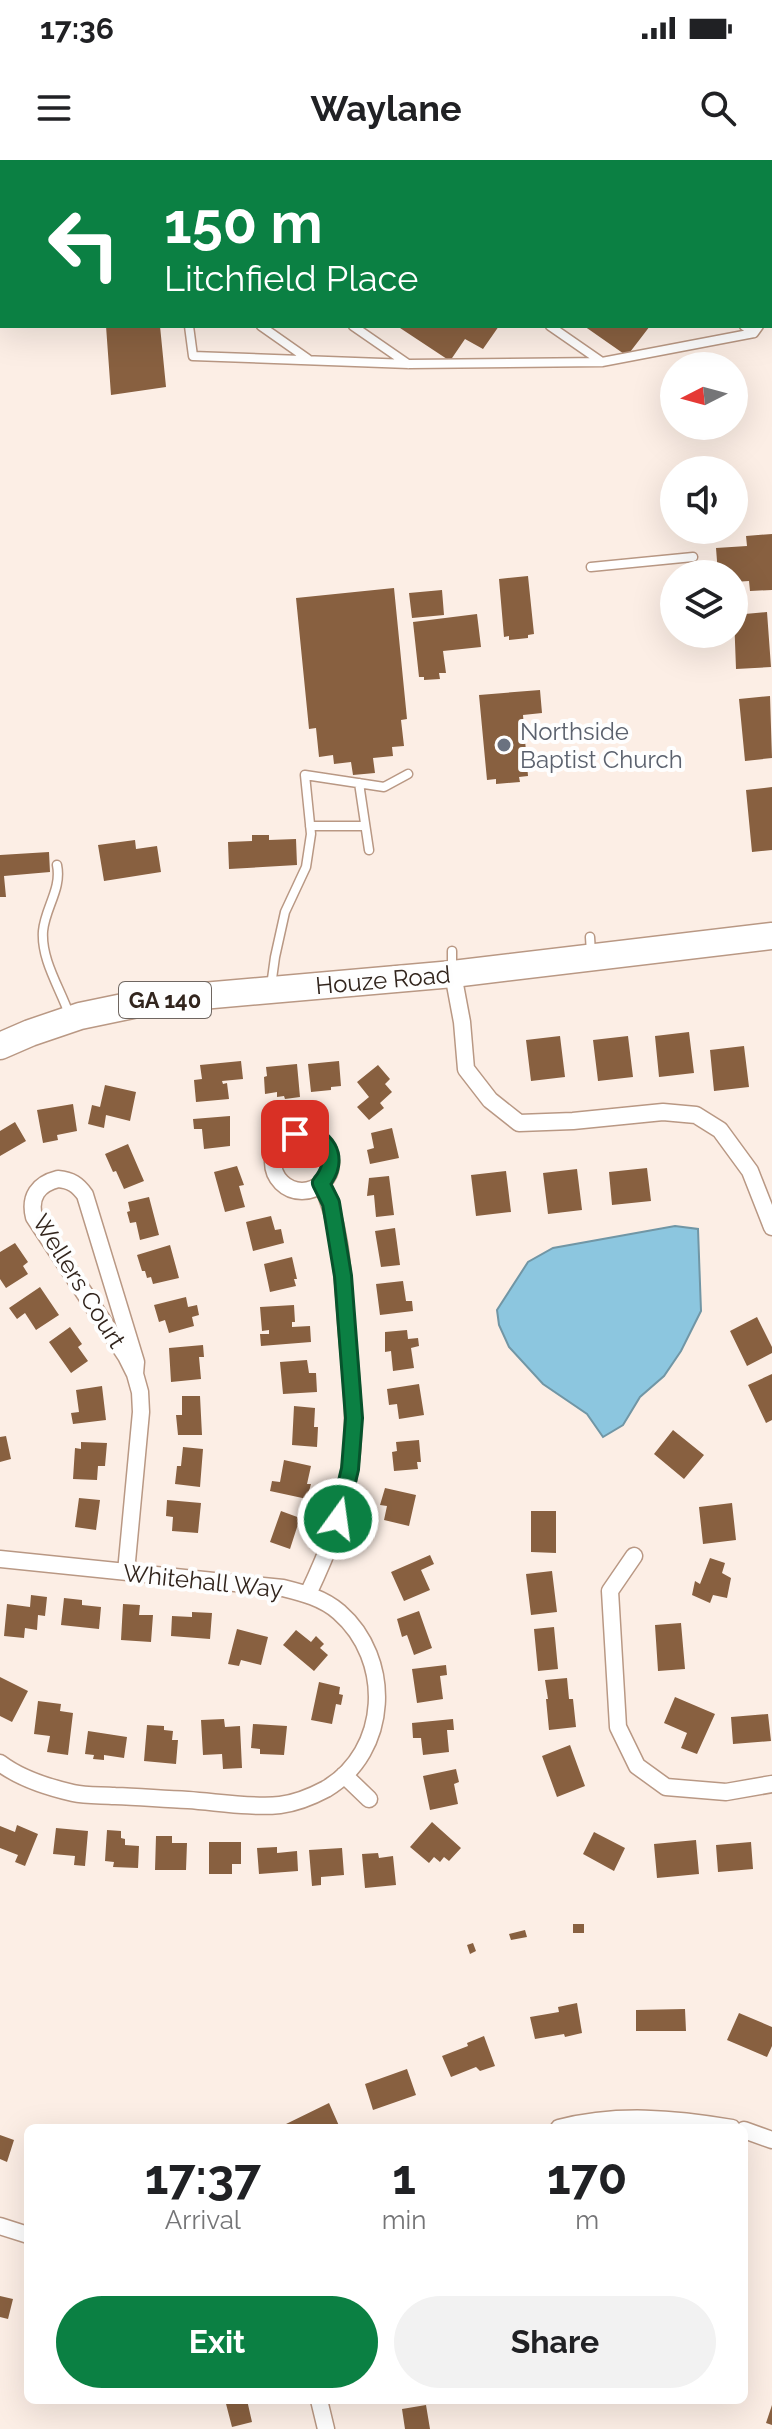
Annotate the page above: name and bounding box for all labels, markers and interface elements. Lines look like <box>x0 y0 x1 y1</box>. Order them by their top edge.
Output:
text: 17:36 <box>40 11 114 46</box>
icon: menu <box>32 86 76 130</box>
icon: search <box>696 86 740 130</box>
text: Waylane <box>311 87 461 129</box>
text: 150 m <box>164 190 323 256</box>
icon: left <box>32 192 136 296</box>
text: Litchfield Place <box>164 257 418 299</box>
north arrow <box>660 352 748 440</box>
map controls <box>660 352 748 648</box>
button: sound <box>660 456 748 544</box>
button: layers <box>660 560 748 648</box>
place label: Northside Baptist Church <box>520 717 683 774</box>
marker: Northside Baptist Church <box>495 736 513 754</box>
street label: Houze Road <box>314 960 452 1000</box>
road number: GA 140 <box>119 982 211 1018</box>
pin <box>261 1100 329 1168</box>
icon: arrive <box>273 1112 317 1156</box>
street label: Wellers Court <box>26 1209 132 1353</box>
position arrow <box>296 1477 380 1561</box>
street label: Whitehall Way <box>122 1558 284 1604</box>
text: 17:37 <box>145 2149 261 2205</box>
text: 1 <box>392 2149 416 2205</box>
text: 170 <box>547 2149 627 2205</box>
text: Arrival <box>165 2205 241 2235</box>
text: min <box>382 2205 426 2235</box>
text: m <box>575 2205 599 2235</box>
button: Exit <box>56 2296 378 2388</box>
button: Share <box>394 2296 716 2388</box>

